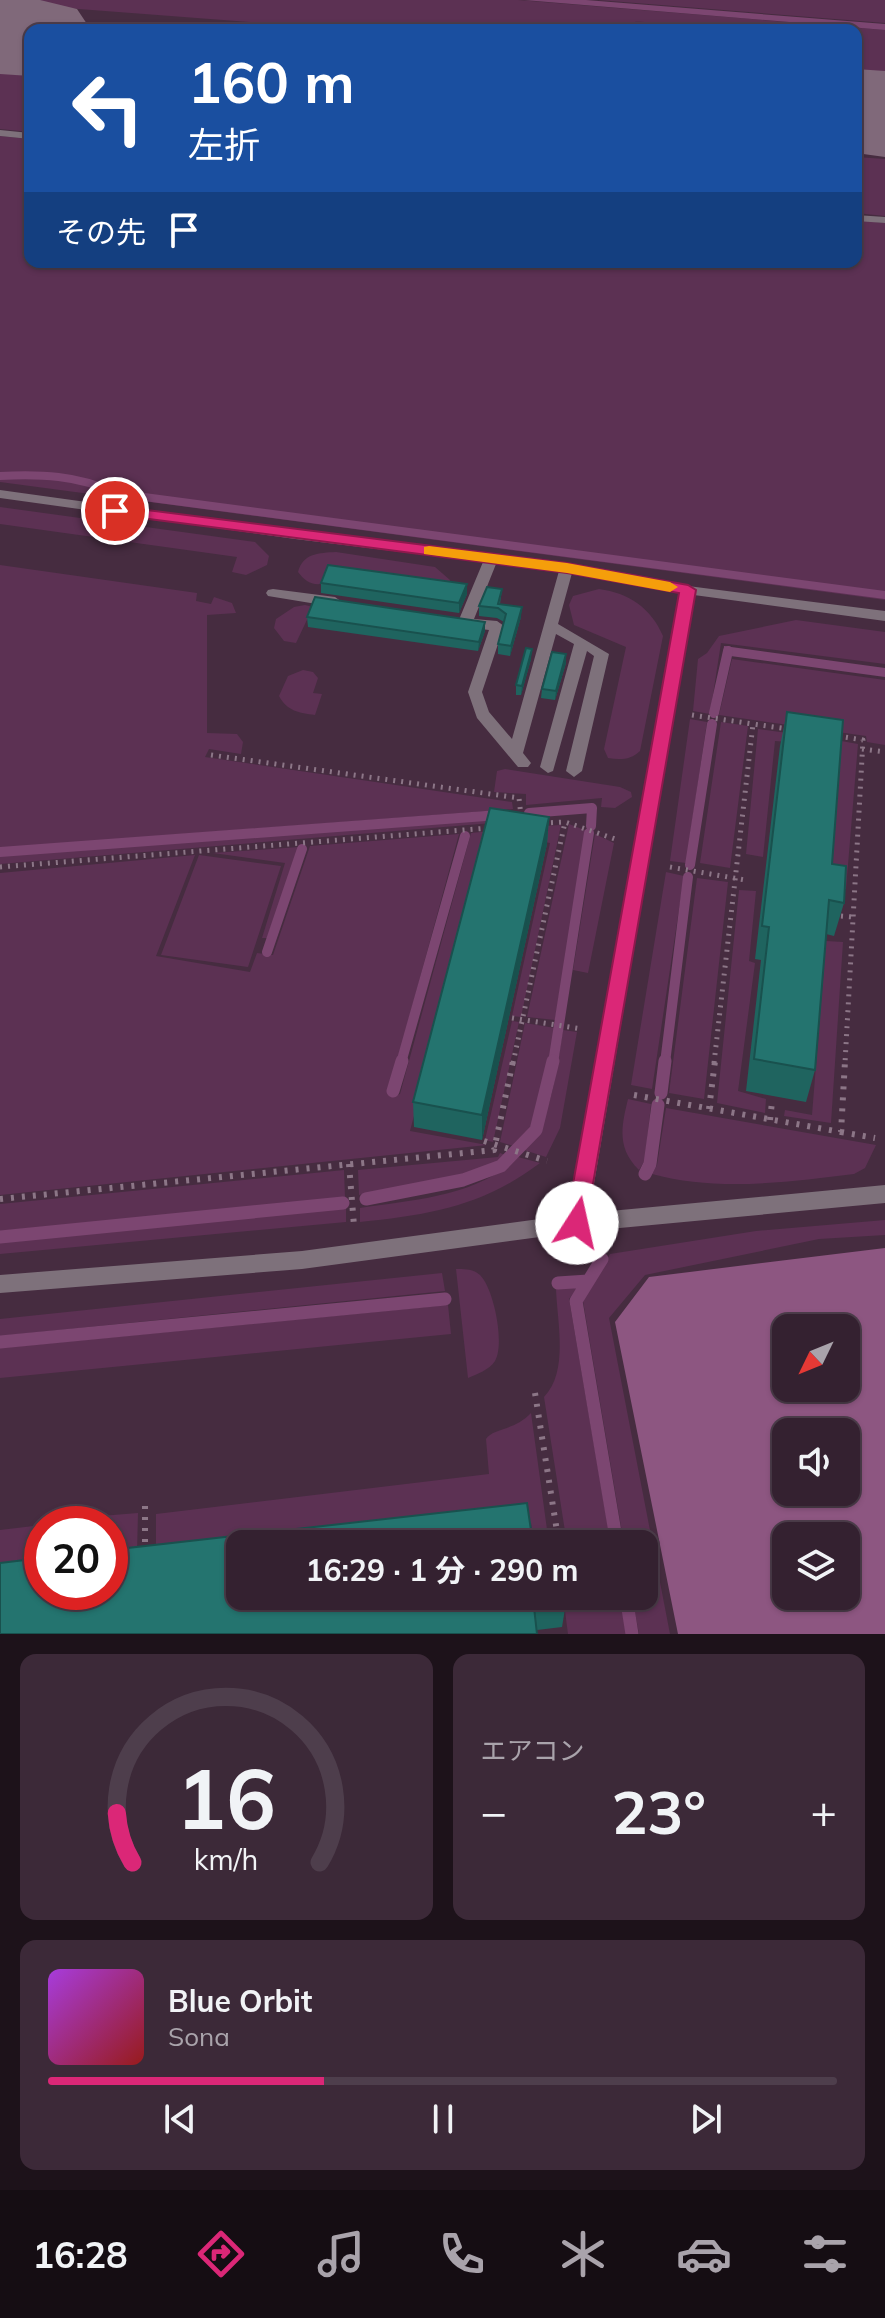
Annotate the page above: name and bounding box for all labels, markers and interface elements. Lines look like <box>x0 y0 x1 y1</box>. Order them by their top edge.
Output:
text: 160 m <box>188 47 355 117</box>
icon: left <box>56 56 160 160</box>
text: 左折 <box>188 122 260 167</box>
icon: arrive <box>162 208 206 252</box>
text: その先 <box>56 213 146 251</box>
pin <box>81 477 149 545</box>
icon: arrive <box>93 489 137 533</box>
position arrow <box>535 1181 619 1265</box>
north arrow <box>772 1314 860 1402</box>
map controls <box>772 1314 860 1610</box>
button: sound <box>772 1418 860 1506</box>
speed limit sign: 20 <box>24 1506 128 1610</box>
button: layers <box>772 1522 860 1610</box>
text: 16:29 · 1 分 · 290 m <box>306 1551 578 1589</box>
text: エアコン <box>481 1734 585 1767</box>
text: 16 <box>176 1745 276 1850</box>
text: 23° <box>611 1774 706 1849</box>
text: − <box>481 1784 507 1839</box>
text: + <box>811 1784 837 1839</box>
text: km/h <box>194 1841 259 1877</box>
text: Blue Orbit <box>168 1982 312 2020</box>
text: Sona <box>168 2020 230 2053</box>
icon: previous <box>158 2097 202 2141</box>
icon: pause <box>421 2097 465 2141</box>
icon: next <box>684 2097 728 2141</box>
icon: directions <box>193 2226 249 2282</box>
icon: music <box>313 2226 369 2282</box>
icon: phone <box>434 2226 490 2282</box>
icon: climate <box>555 2226 611 2282</box>
icon: car <box>676 2226 732 2282</box>
icon: filters <box>797 2226 853 2282</box>
text: 16:28 <box>32 2232 128 2277</box>

